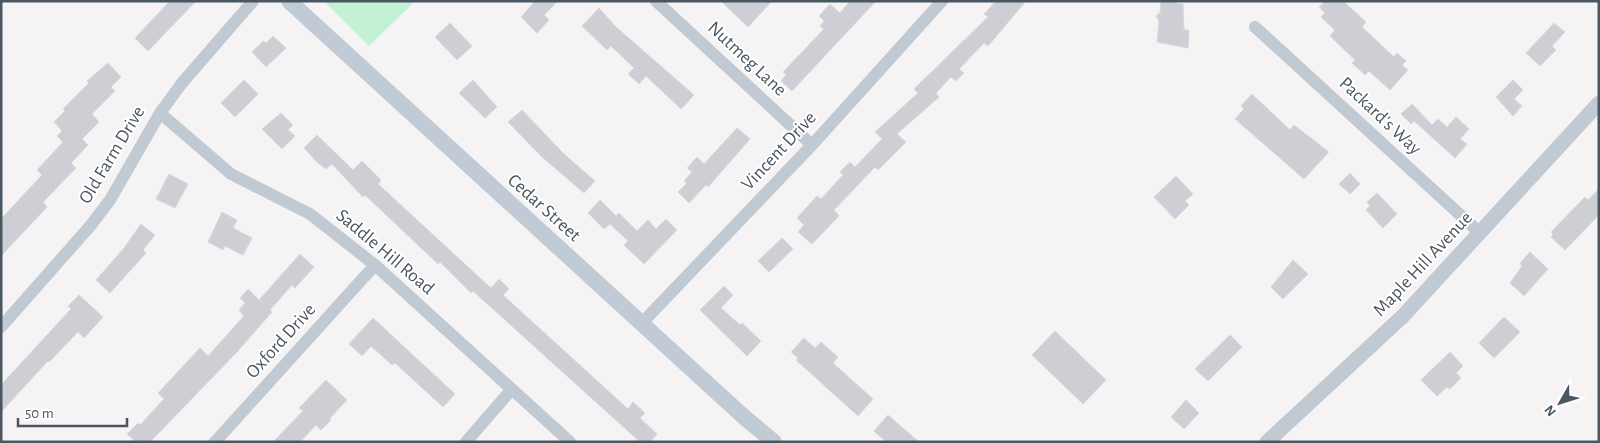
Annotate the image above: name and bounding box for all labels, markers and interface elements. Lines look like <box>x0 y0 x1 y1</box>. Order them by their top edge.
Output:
street label: Nutmeg Lane <box>704 18 790 100</box>
street label: Packard's Way <box>1335 74 1425 158</box>
street label: Old Farm Drive <box>76 103 148 207</box>
street label: Vincent Drive <box>738 108 820 194</box>
street label: Cedar Street <box>504 171 584 245</box>
street label: Saddle Hill Road <box>332 206 438 298</box>
street label: Maple Hill Avenue <box>1370 208 1476 320</box>
street label: Oxford Drive <box>243 300 319 382</box>
north arrow <box>1535 378 1585 428</box>
scale bar <box>18 396 126 428</box>
text: N <box>1542 402 1559 419</box>
text: 50 m <box>25 406 54 421</box>

